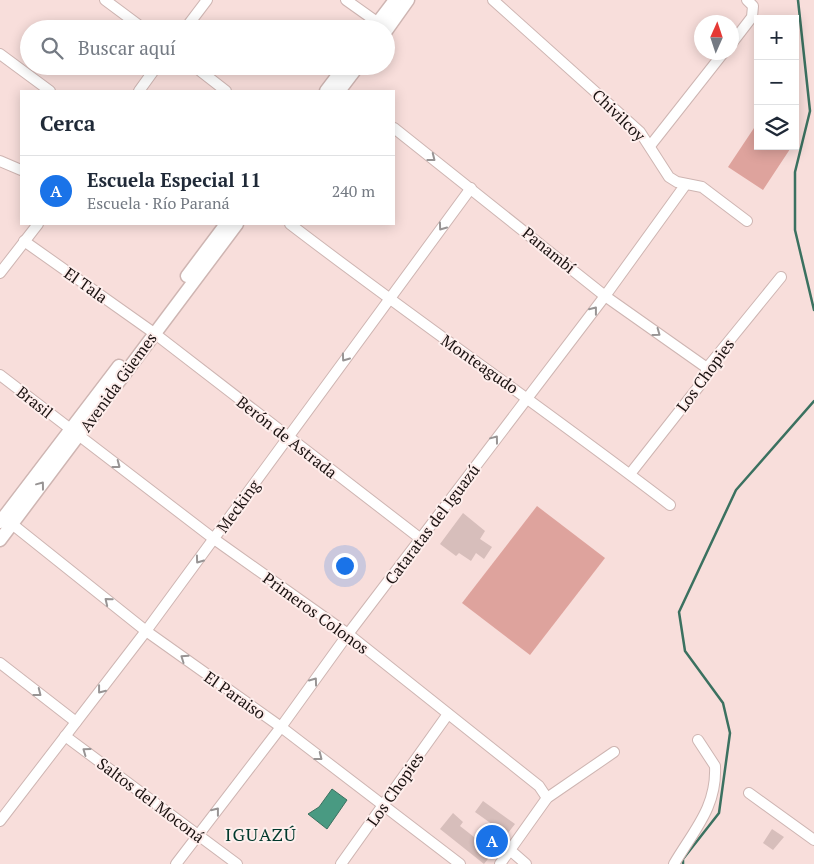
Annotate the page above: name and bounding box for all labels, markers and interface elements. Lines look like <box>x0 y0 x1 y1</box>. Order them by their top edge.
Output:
north arrow <box>694 15 739 60</box>
map controls <box>754 15 799 150</box>
button: + <box>754 15 799 60</box>
search box <box>20 20 395 75</box>
icon: search <box>38 34 66 62</box>
text: Buscar aquí <box>78 35 176 60</box>
button: − <box>754 60 799 105</box>
street label: Chivilcoy <box>588 84 651 146</box>
button: layers <box>754 105 799 150</box>
text: Cerca <box>40 109 95 137</box>
one-way arrow <box>426 153 435 161</box>
text: Escuela Especial 11 <box>87 167 261 192</box>
text: A <box>50 180 62 202</box>
text: 240 m <box>332 180 375 202</box>
text: Escuela · Río Paraná <box>87 192 230 214</box>
one-way arrow <box>439 221 447 230</box>
street label: Panambí <box>518 222 580 278</box>
street label: El Tala <box>60 262 112 308</box>
one-way arrow <box>589 307 597 316</box>
one-way arrow <box>651 327 661 336</box>
street label: Avenida Güemes <box>74 328 162 436</box>
street label: Monteagudo <box>437 329 523 399</box>
street label: Los Chopies <box>671 334 739 416</box>
one-way arrow <box>342 352 351 362</box>
street label: Brasil <box>12 381 58 423</box>
street label: Berón de Astrada <box>232 391 342 483</box>
one-way arrow <box>490 436 498 445</box>
one-way arrow <box>111 459 121 468</box>
street label: Cataratas del Iguazú <box>379 459 485 589</box>
street label: Mecking <box>211 475 265 537</box>
one-way arrow <box>36 482 44 491</box>
your location <box>332 553 358 579</box>
one-way arrow <box>196 554 204 563</box>
street label: Primeros Colonos <box>259 567 373 659</box>
one-way arrow <box>105 598 114 606</box>
one-way arrow <box>180 655 190 664</box>
street label: El Paraiso <box>200 666 270 724</box>
one-way arrow <box>308 677 317 687</box>
one-way arrow <box>98 684 106 693</box>
one-way arrow <box>32 687 41 695</box>
street label: Los Chopies <box>361 747 429 830</box>
one-way arrow <box>82 748 92 757</box>
street label: Saltos del Moconá <box>93 752 209 848</box>
one-way arrow <box>313 752 322 760</box>
one-way arrow <box>210 807 219 817</box>
district label: IGUAZÚ <box>225 822 297 846</box>
pin: A <box>476 822 508 860</box>

